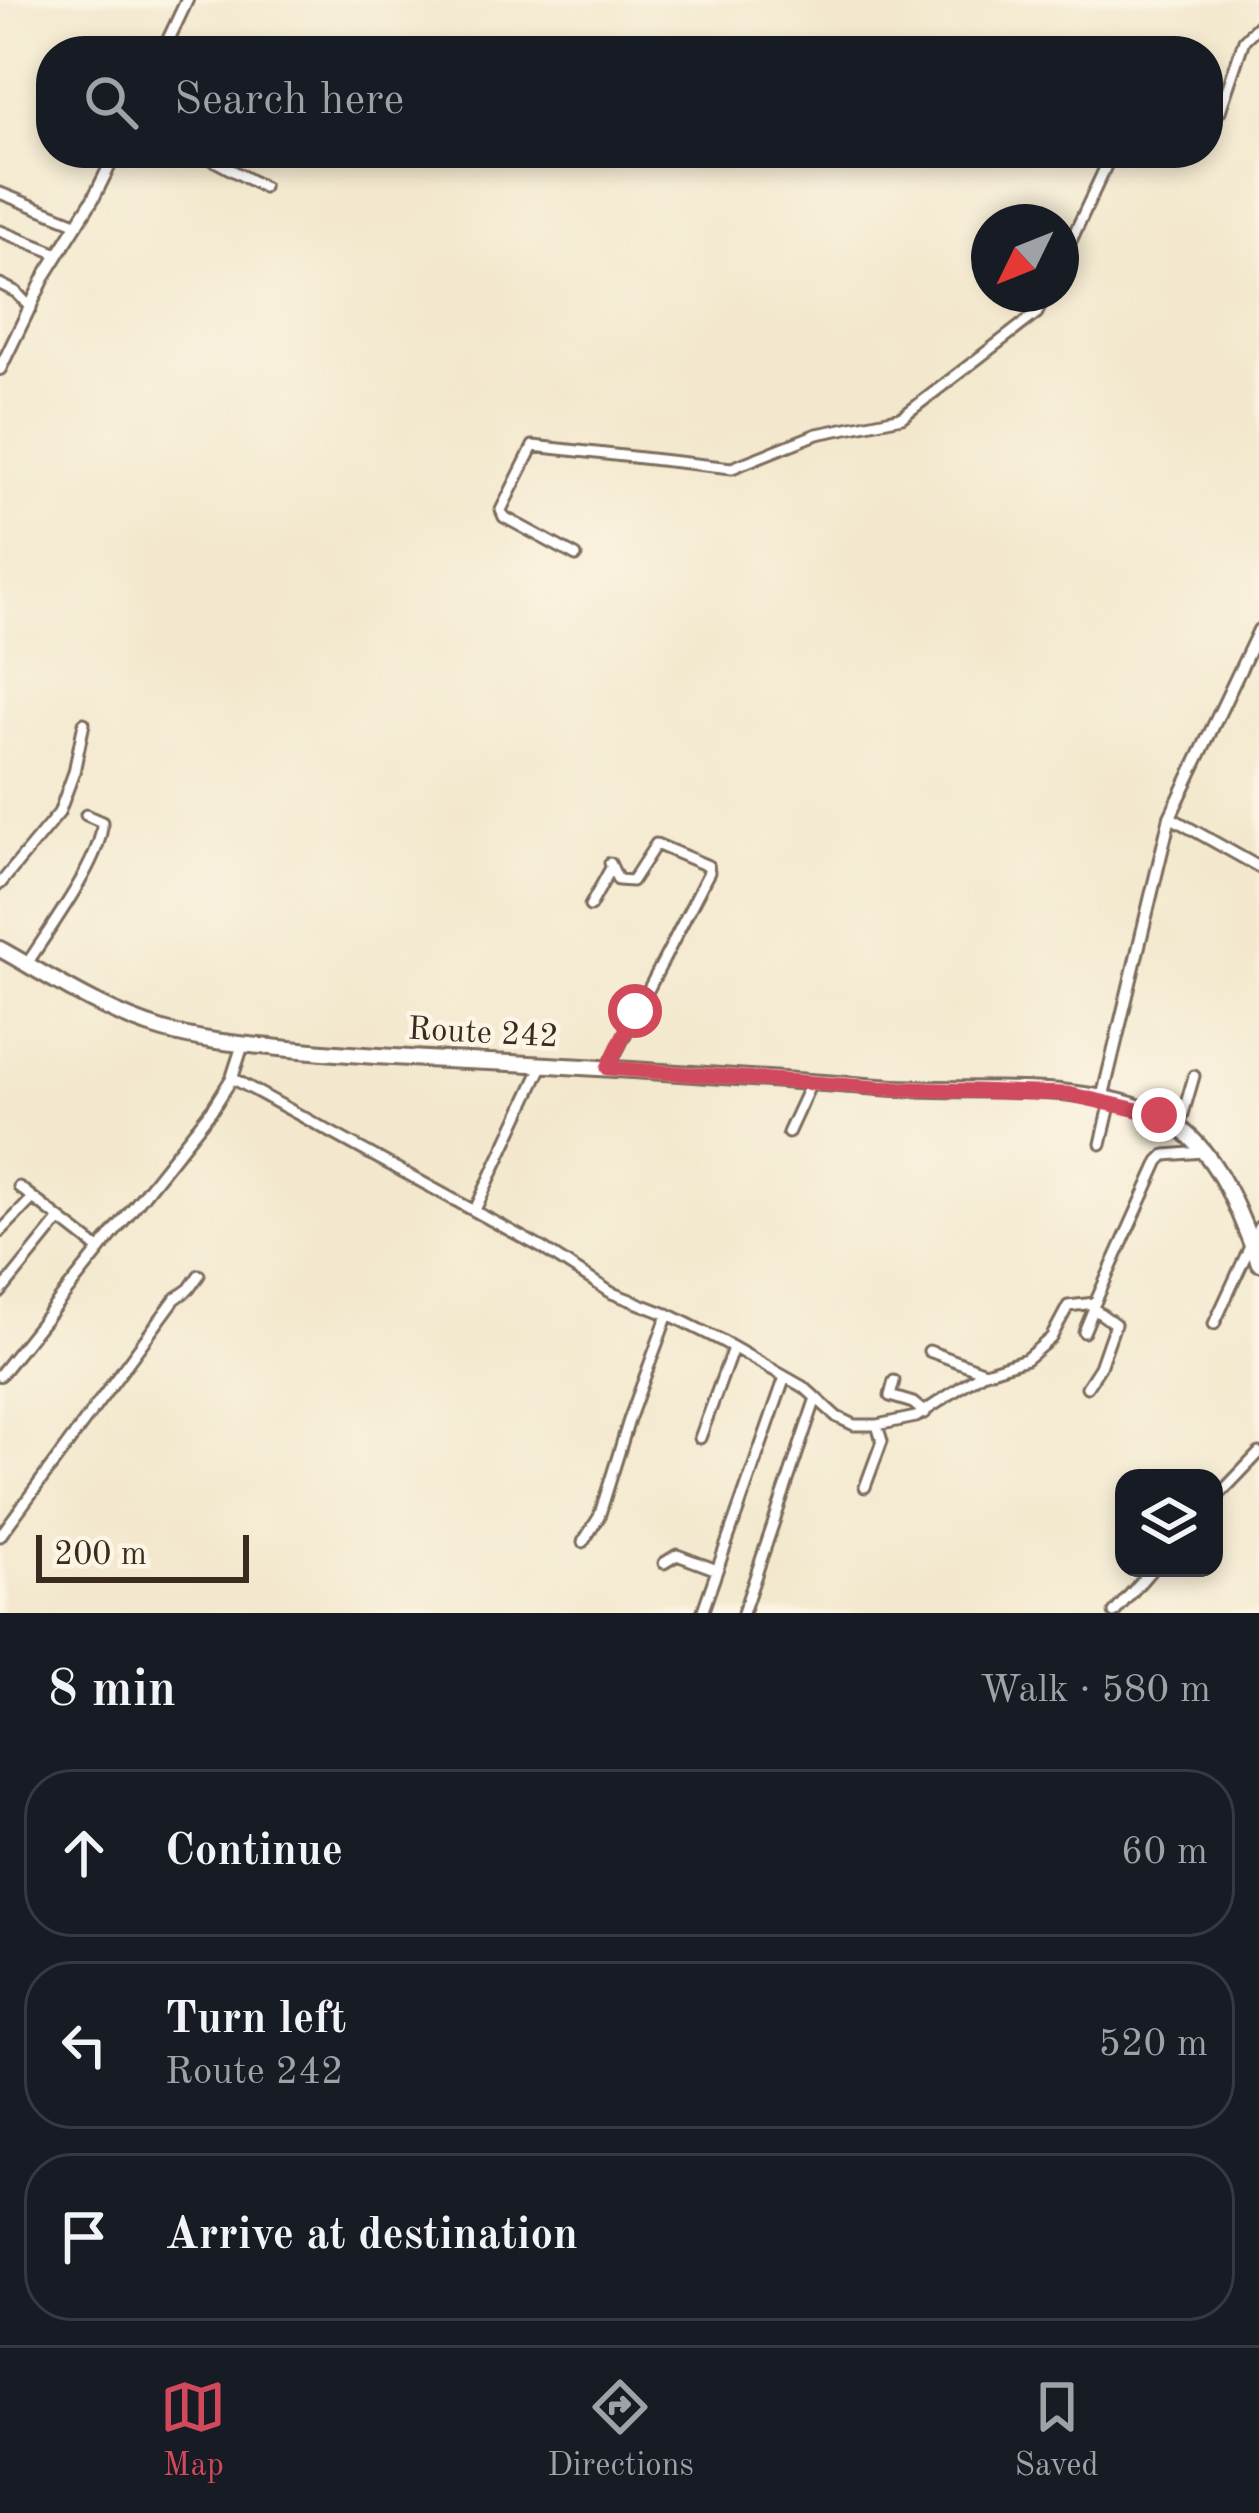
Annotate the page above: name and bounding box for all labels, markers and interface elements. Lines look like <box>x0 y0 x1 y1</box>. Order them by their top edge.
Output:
search box <box>36 36 1223 168</box>
icon: search <box>78 69 144 135</box>
text: Search here <box>174 79 404 124</box>
north arrow <box>971 204 1079 312</box>
route start <box>608 984 662 1038</box>
street label: Route 242 <box>407 1014 559 1054</box>
route end <box>1132 1088 1186 1142</box>
map controls <box>1115 1469 1223 1577</box>
button: layers <box>1115 1469 1223 1577</box>
scale bar <box>36 1529 249 1582</box>
text: 200 m <box>54 1539 147 1572</box>
text: 8 min <box>48 1666 176 1717</box>
text: Walk · 580 m <box>980 1671 1211 1710</box>
icon: ahead <box>51 1820 117 1886</box>
text: Continue <box>165 1830 343 1875</box>
text: 60 m <box>1121 1833 1208 1872</box>
text: Turn left <box>165 1998 346 2043</box>
icon: left <box>51 2012 117 2078</box>
text: 520 m <box>1098 2025 1208 2064</box>
text: Route 242 <box>165 2053 343 2092</box>
icon: arrive <box>51 2204 117 2270</box>
text: Arrive at destination <box>165 2214 578 2259</box>
tab: Map <box>160 2374 226 2487</box>
tab: Directions <box>547 2374 694 2487</box>
tab: Saved <box>1015 2374 1099 2487</box>

